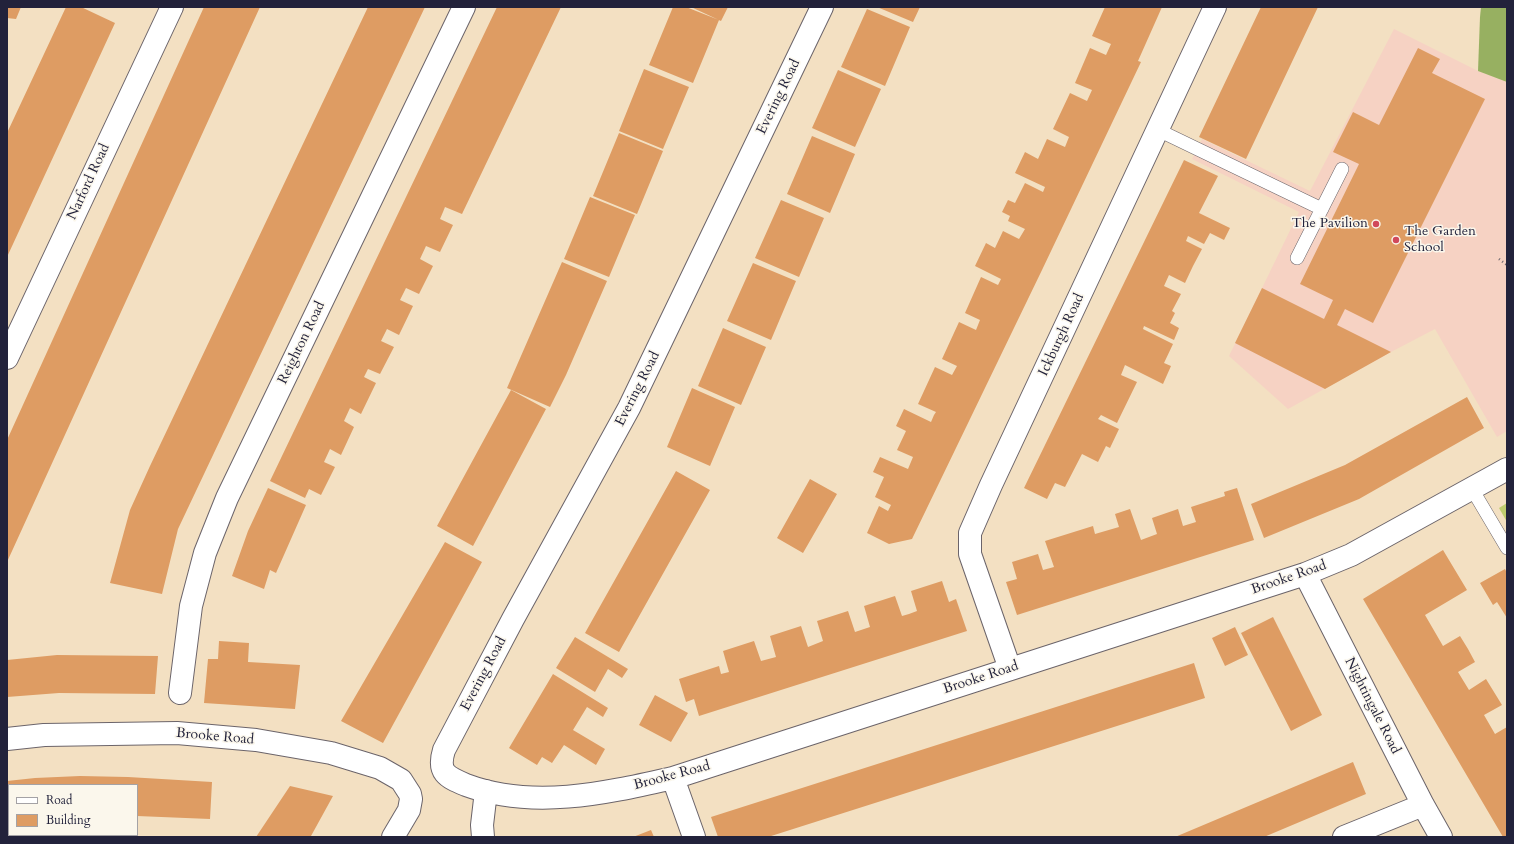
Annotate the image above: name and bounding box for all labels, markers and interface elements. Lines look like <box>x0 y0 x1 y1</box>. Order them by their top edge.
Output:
street label: Evering Road <box>754 57 804 137</box>
street label: Narford Road <box>64 141 114 223</box>
place label: The Pavilion <box>1292 216 1368 232</box>
marker: The Pavilion <box>1371 219 1381 229</box>
place label: The Garden School <box>1404 224 1476 256</box>
marker: The Garden School <box>1391 235 1401 245</box>
street label: Ickburgh Road <box>1036 291 1088 379</box>
street label: Reighton Road <box>275 299 329 387</box>
street label: Evering Road <box>612 349 664 429</box>
street label: Brooke Road <box>1249 557 1329 599</box>
street label: Evering Road <box>457 634 511 714</box>
street label: Nightingale Road <box>1340 655 1404 757</box>
street label: Brooke Road <box>941 658 1021 698</box>
street label: Brooke Road <box>175 725 255 749</box>
street label: Brooke Road <box>632 758 712 794</box>
legend <box>8 784 138 836</box>
text: Road <box>46 792 72 808</box>
text: Building <box>46 812 90 828</box>

